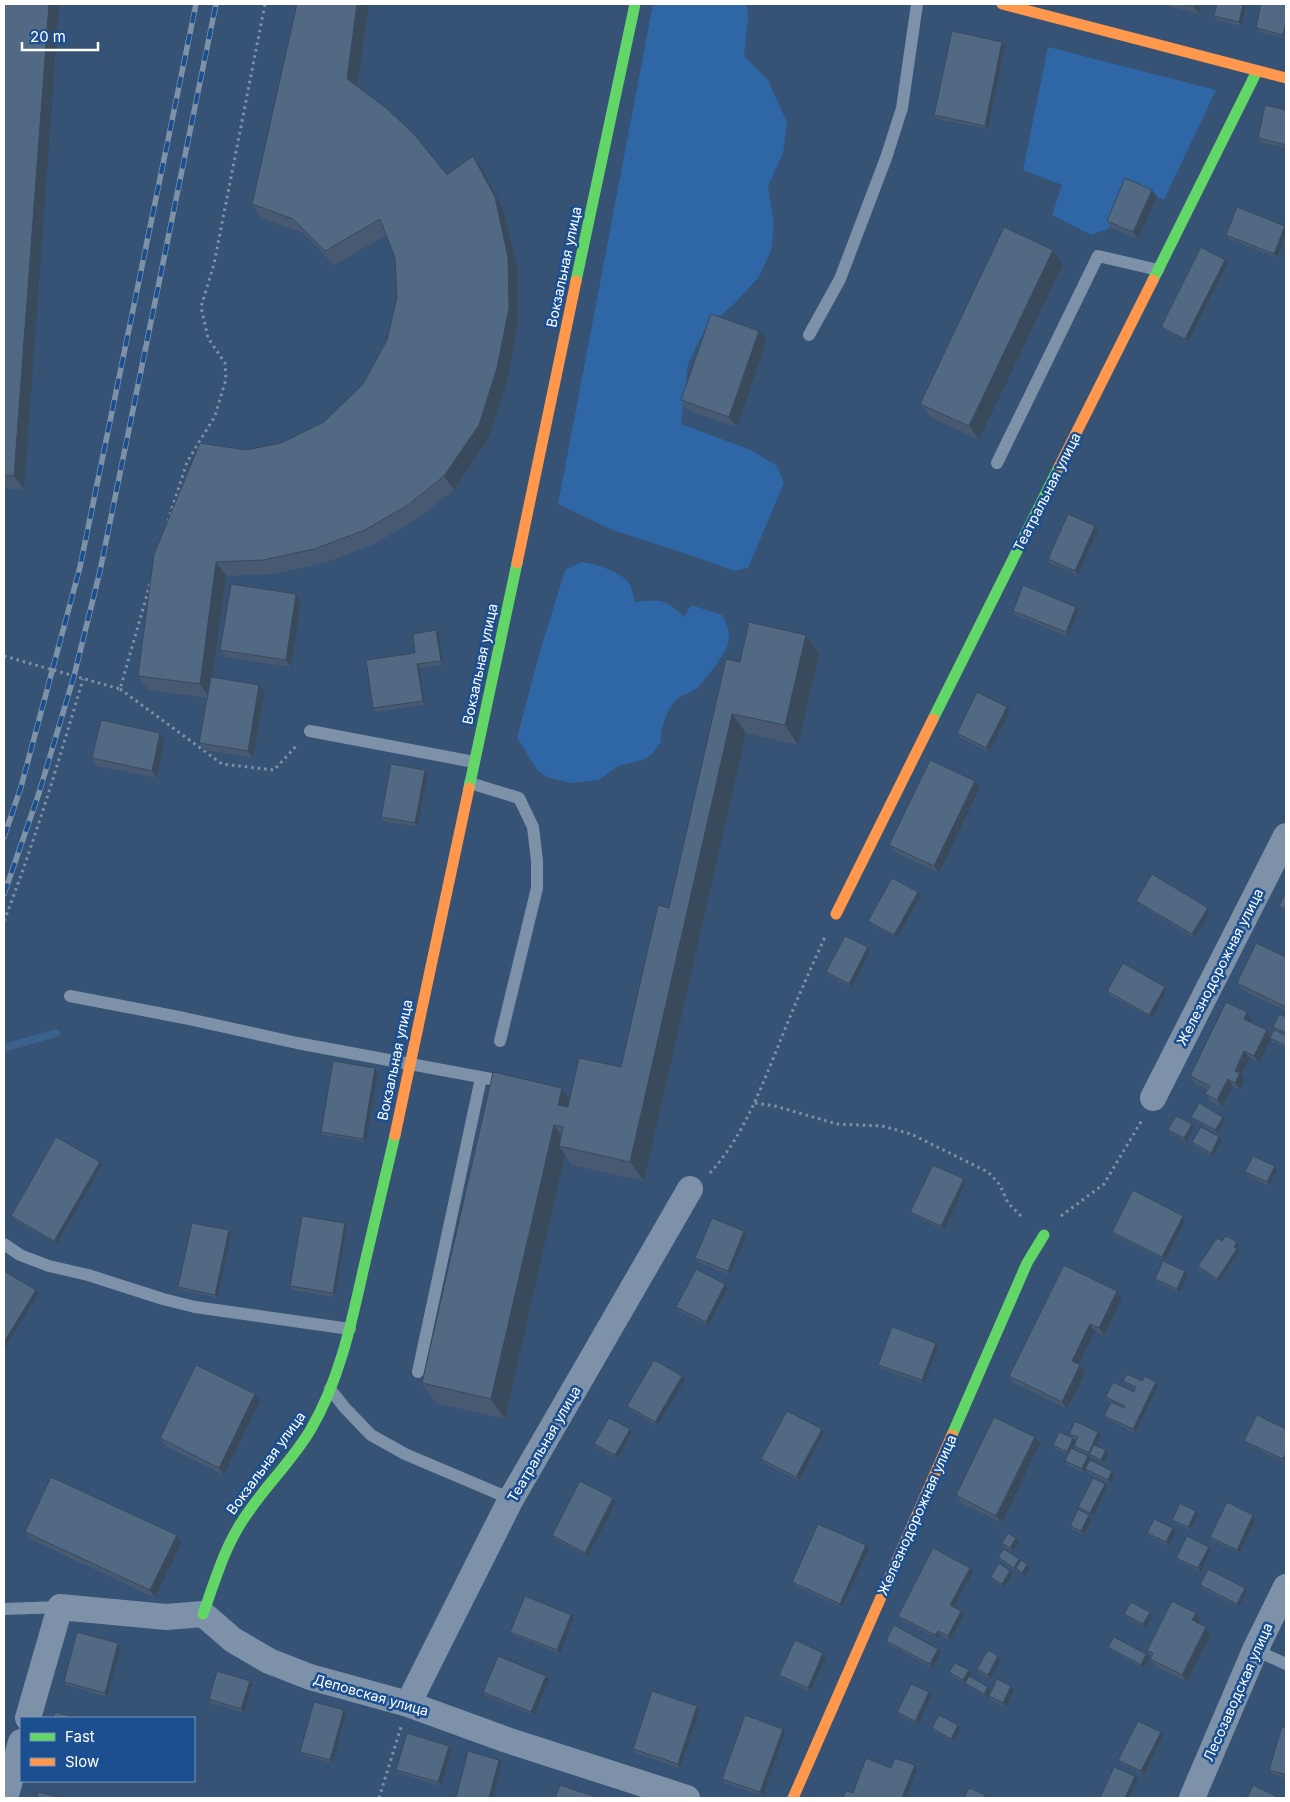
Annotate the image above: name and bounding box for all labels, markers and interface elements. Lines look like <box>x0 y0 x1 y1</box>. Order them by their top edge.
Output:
scale bar <box>22 20 99 52</box>
text: 20 m <box>30 27 66 46</box>
street label: Вокзальная улица <box>542 205 585 329</box>
street label: Театральная улица <box>1009 430 1084 554</box>
street label: Вокзальная улица <box>458 602 501 726</box>
street label: Железнодорожная улица <box>1173 885 1267 1048</box>
street label: Вокзальная улица <box>373 998 416 1122</box>
street label: Театральная улица <box>503 1383 584 1505</box>
street label: Вокзальная улица <box>223 1408 309 1518</box>
street label: Железнодорожная улица <box>873 1432 960 1598</box>
street label: Лесозаводская улица <box>1199 1620 1276 1764</box>
street label: Деповская улица <box>312 1670 431 1719</box>
legend <box>20 1717 195 1782</box>
text: Fast <box>65 1727 95 1746</box>
text: Slow <box>65 1752 99 1771</box>

